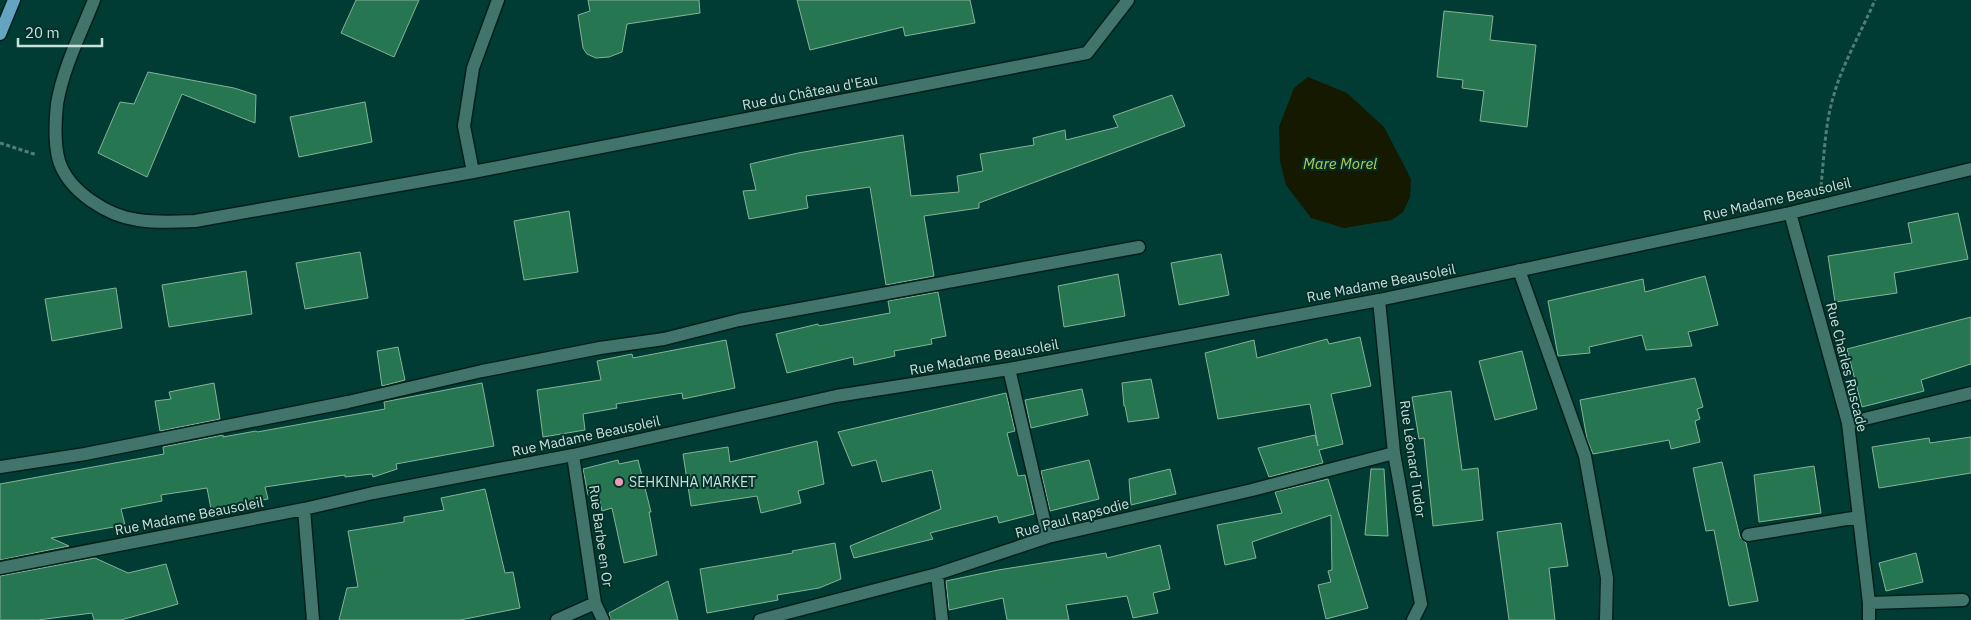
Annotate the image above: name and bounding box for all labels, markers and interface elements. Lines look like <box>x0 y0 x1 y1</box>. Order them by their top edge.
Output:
scale bar <box>18 15 101 47</box>
text: 20 m <box>25 23 60 42</box>
street label: Rue du Château d'Eau <box>741 70 879 114</box>
water label: Mare Morel <box>1303 154 1377 173</box>
street label: Rue Madame Beausoleil <box>1701 173 1853 225</box>
street label: Rue Madame Beausoleil <box>1305 260 1457 306</box>
street label: Rue Charles Ruscade <box>1822 300 1872 434</box>
street label: Rue Madame Beausoleil <box>908 335 1060 379</box>
street label: Rue Léonard Tudor <box>1396 399 1430 519</box>
street label: Rue Madame Beausoleil <box>510 411 662 461</box>
place label: SEHKINHA MARKET <box>629 473 756 491</box>
marker: SEHKINHA MARKET <box>613 476 625 488</box>
street label: Rue Barbe en Or <box>585 484 617 588</box>
street label: Rue Madame Beausoleil <box>113 493 265 539</box>
street label: Rue Paul Rapsodie <box>1013 494 1131 542</box>

